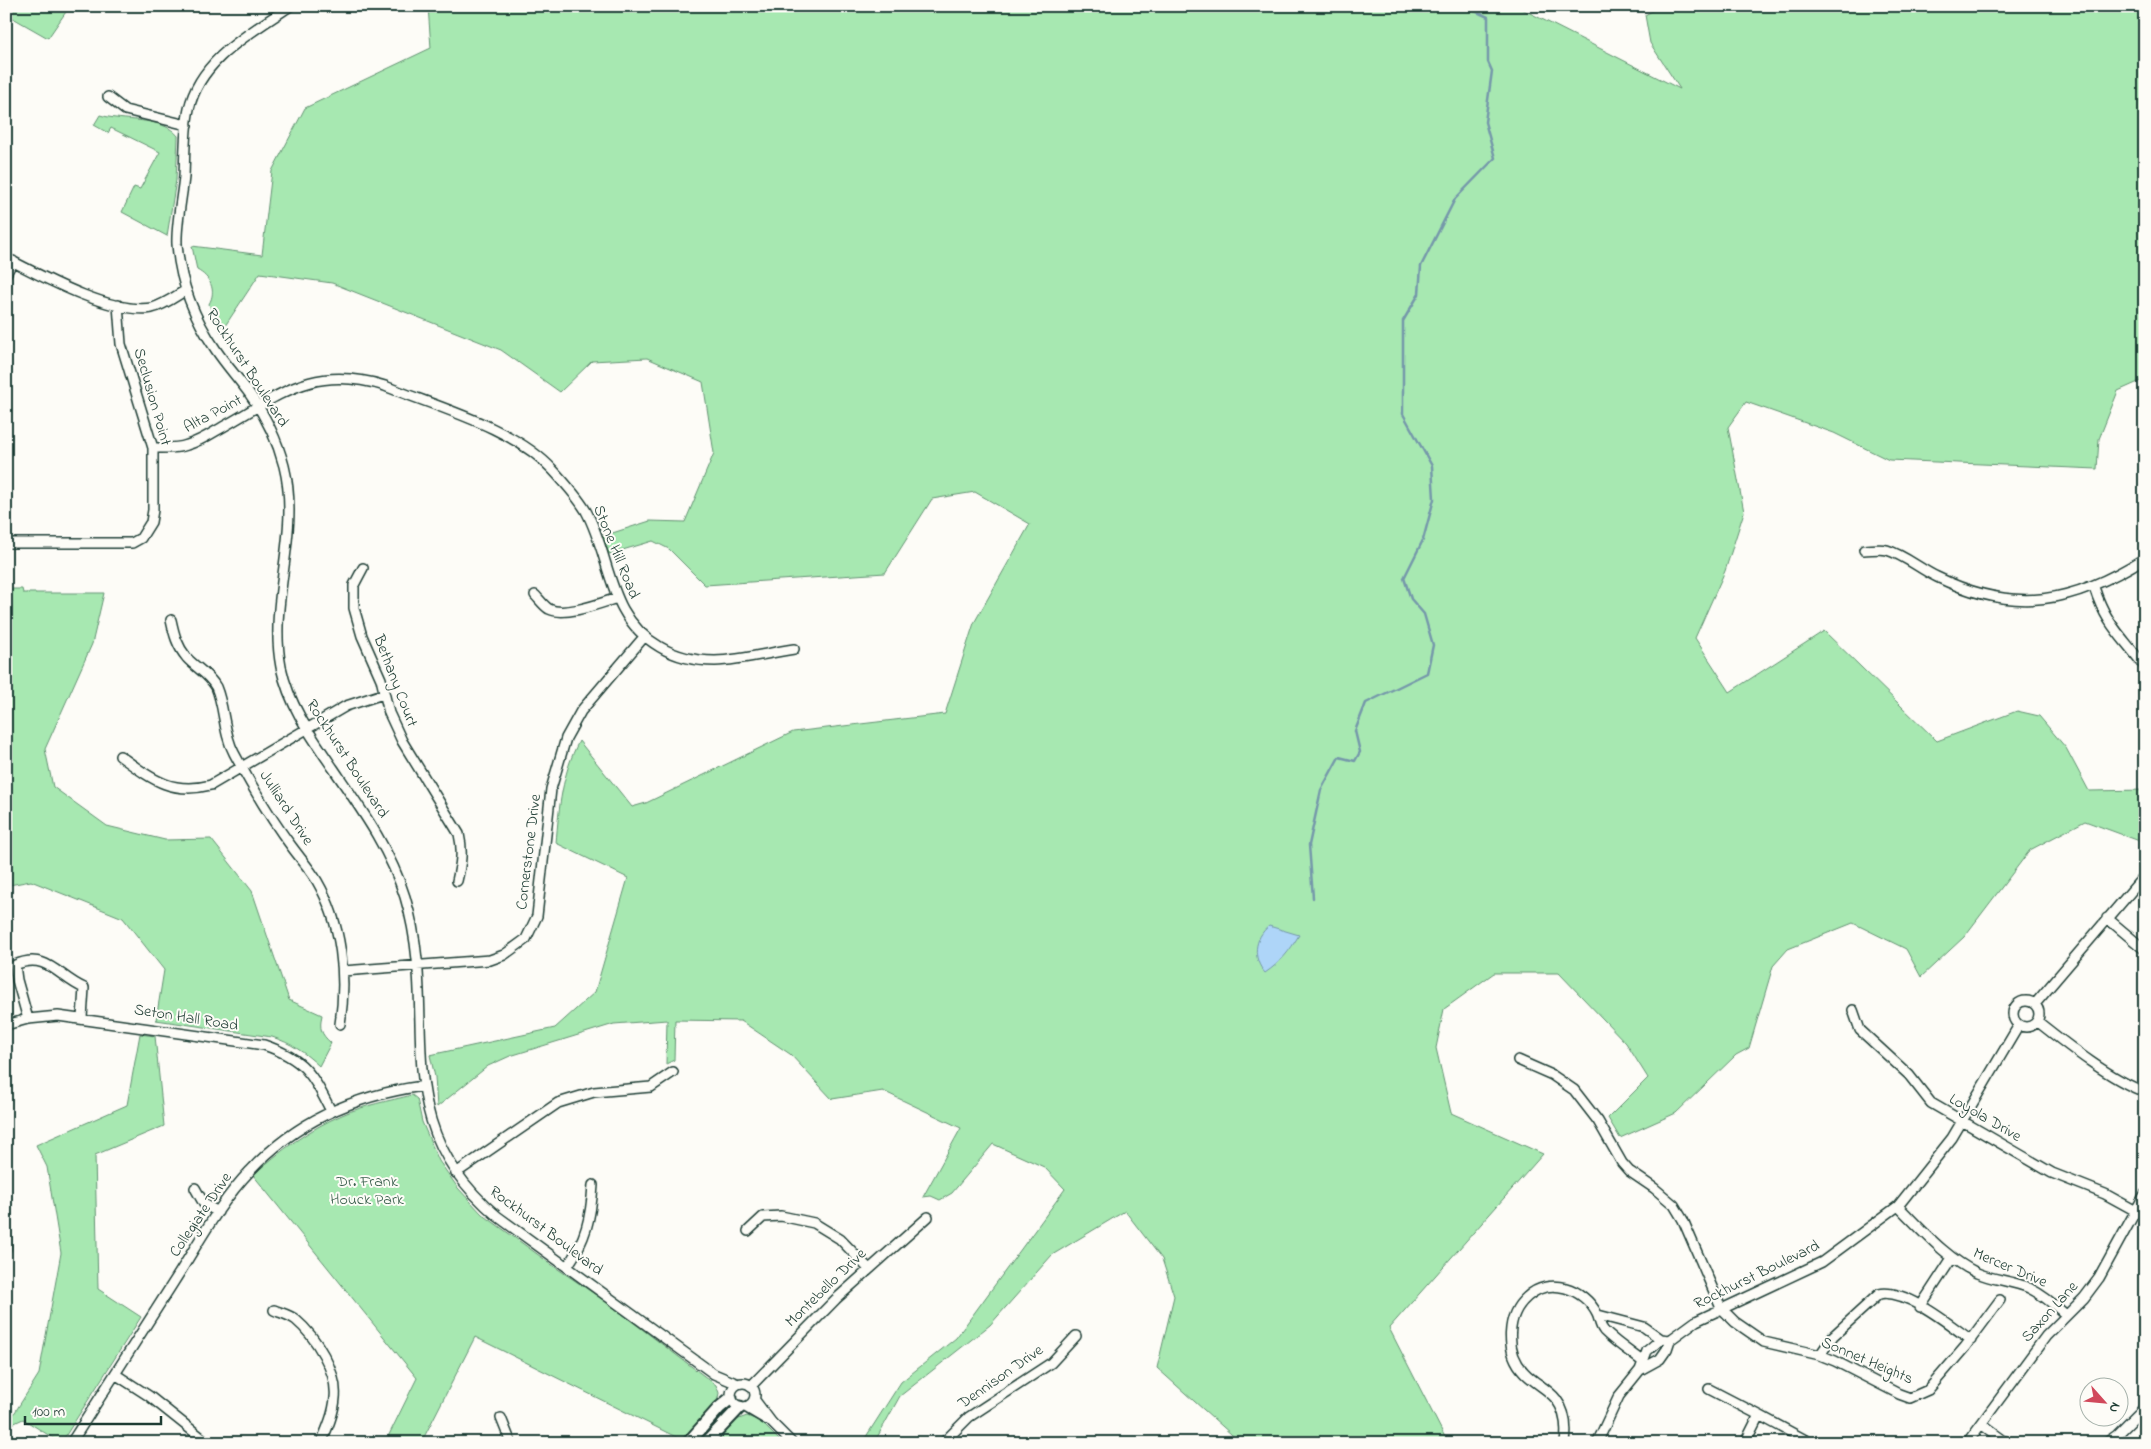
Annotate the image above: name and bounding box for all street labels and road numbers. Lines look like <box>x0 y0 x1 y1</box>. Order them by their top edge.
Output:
street label: Rockhurst Boulevard <box>200 304 294 432</box>
street label: Seclusion Point <box>127 345 178 449</box>
street label: Alta Point <box>179 388 247 439</box>
street label: Stone Hill Road <box>586 501 646 603</box>
street label: Bethany Court <box>366 631 424 731</box>
street label: Rockhurst Boulevard <box>300 695 394 823</box>
street label: Julliard Drive <box>253 766 320 851</box>
street label: Cornerstone Drive <box>510 792 548 911</box>
street label: Seton Hall Road <box>132 998 240 1038</box>
street label: Loyola Drive <box>1944 1088 2026 1149</box>
street label: Collegiate Drive <box>164 1167 239 1262</box>
street label: Rockhurst Boulevard <box>484 1180 608 1282</box>
street label: Rockhurst Boulevard <box>1690 1234 1824 1316</box>
street label: Montebello Drive <box>780 1242 873 1333</box>
street label: Mercer Drive <box>1969 1242 2052 1295</box>
street label: Saxon Lane <box>2016 1275 2085 1348</box>
street label: Sonnet Heights <box>1817 1331 1917 1391</box>
street label: Dennison Drive <box>953 1338 1049 1416</box>

